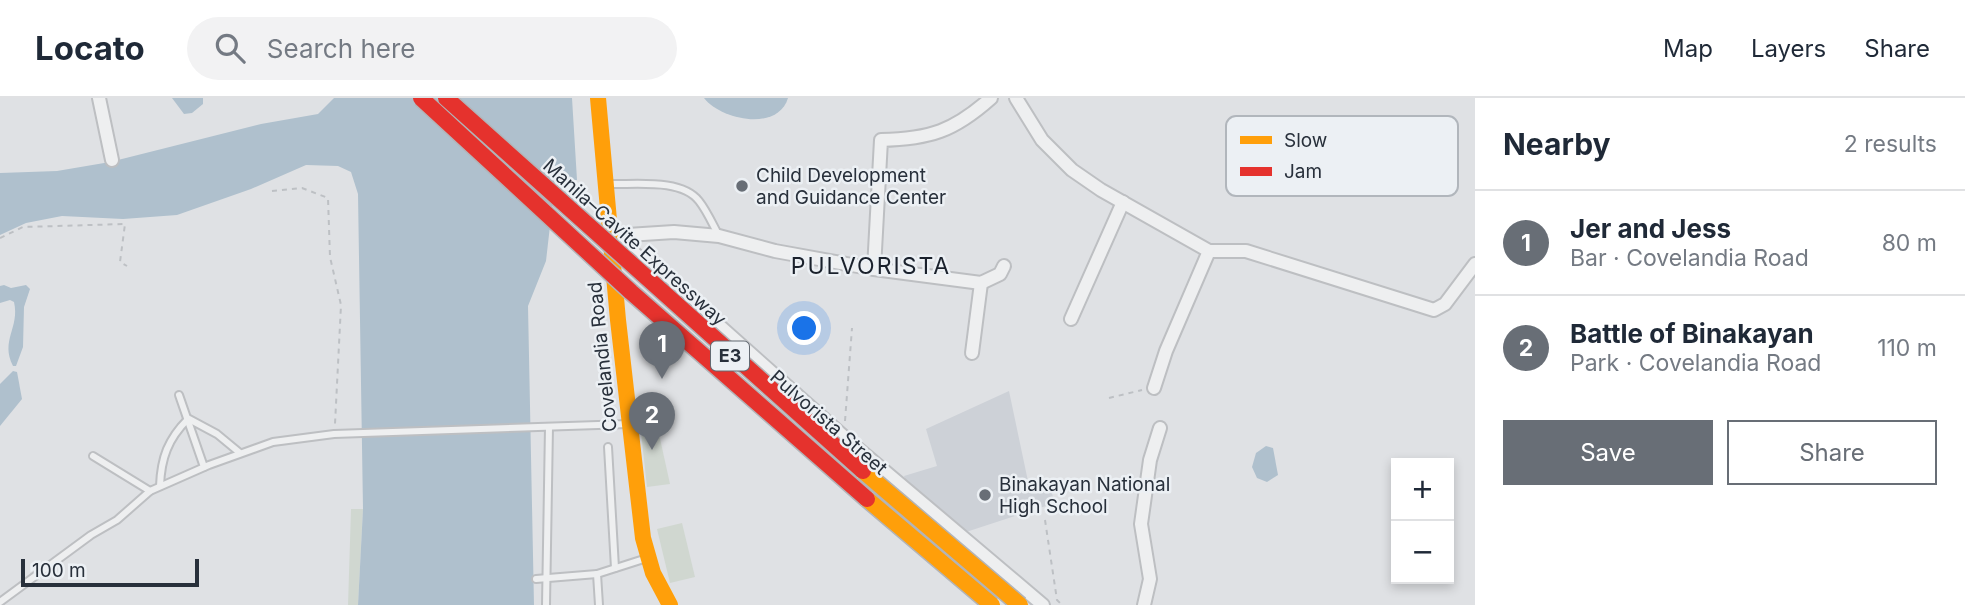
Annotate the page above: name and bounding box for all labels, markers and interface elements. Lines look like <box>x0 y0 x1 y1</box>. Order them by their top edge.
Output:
search box <box>187 17 677 80</box>
text: Locato <box>35 28 145 68</box>
icon: search <box>211 29 249 67</box>
text: Search here <box>267 33 415 64</box>
text: Map <box>1663 34 1713 63</box>
text: Layers <box>1751 34 1826 63</box>
text: Share <box>1864 34 1930 63</box>
legend <box>1226 116 1458 196</box>
text: Nearby <box>1503 126 1611 162</box>
text: Slow <box>1284 129 1327 152</box>
text: 2 results <box>1844 130 1937 158</box>
street label: Manila–Cavite Expressway <box>538 154 731 331</box>
text: Jam <box>1284 160 1322 183</box>
place label: Child Development and Guidance Center <box>756 164 946 209</box>
marker: Child Development and Guidance Center <box>734 178 750 194</box>
text: Jer and Jess <box>1570 213 1731 244</box>
text: 1 <box>1521 229 1531 257</box>
text: 80 m <box>1882 229 1937 257</box>
text: Bar · Covelandia Road <box>1570 244 1809 272</box>
district label: PULVORISTA <box>791 252 951 280</box>
street label: Covelandia Road <box>583 281 622 433</box>
your location <box>787 311 821 345</box>
text: Battle of Binakayan <box>1570 318 1814 349</box>
pin: 1 <box>639 321 685 379</box>
text: 2 <box>1519 334 1533 362</box>
text: 110 m <box>1877 334 1937 362</box>
road number: E3 <box>711 342 749 370</box>
text: Park · Covelandia Road <box>1570 349 1821 377</box>
street label: Pulvorista Street <box>765 365 892 480</box>
pin: 2 <box>629 392 675 450</box>
button: Save <box>1503 420 1713 485</box>
button: Share <box>1727 420 1937 485</box>
map controls <box>1391 458 1454 584</box>
button: + <box>1391 458 1454 521</box>
place label: Binakayan National High School <box>999 473 1170 518</box>
marker: Binakayan National High School <box>977 487 993 503</box>
button: − <box>1391 521 1454 584</box>
scale bar <box>21 556 200 588</box>
text: 100 m <box>32 559 86 582</box>

